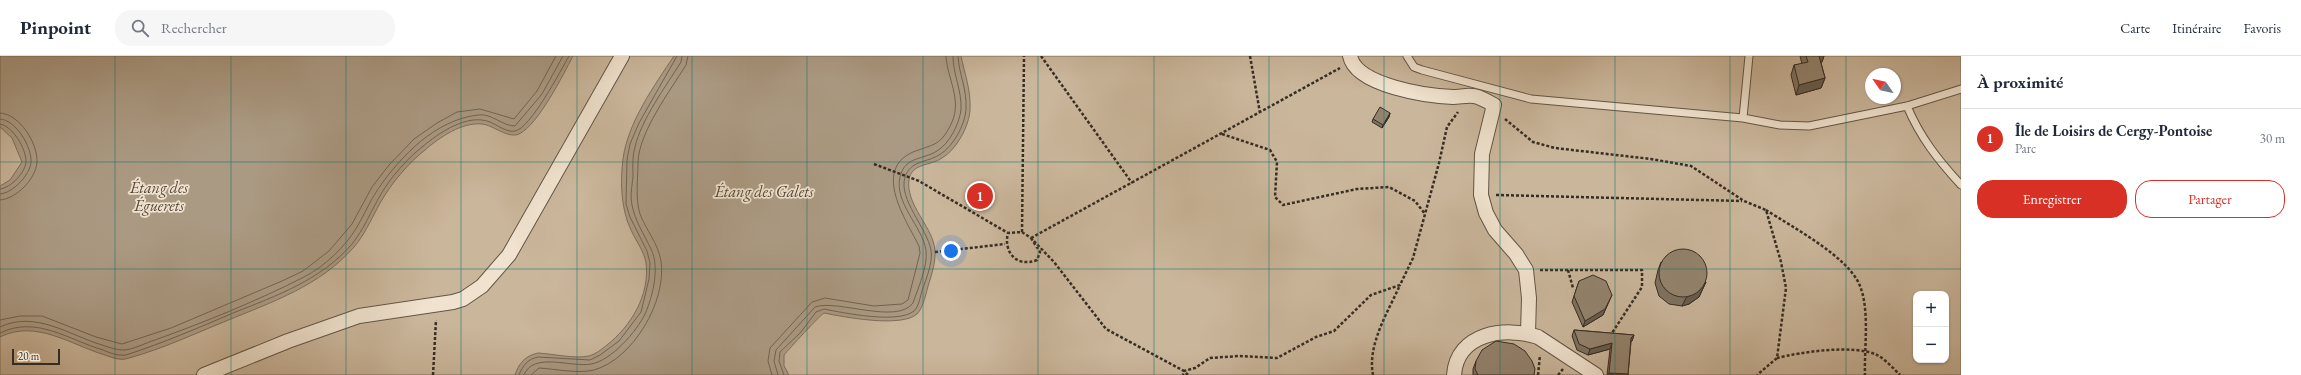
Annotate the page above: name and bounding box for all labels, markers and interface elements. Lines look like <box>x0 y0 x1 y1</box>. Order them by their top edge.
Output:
search box <box>115 10 395 46</box>
text: Pinpoint <box>20 15 91 40</box>
icon: search <box>129 17 151 39</box>
text: Rechercher <box>161 18 227 37</box>
text: Carte <box>2120 19 2150 37</box>
text: Itinéraire <box>2172 19 2222 37</box>
text: Favoris <box>2244 19 2281 37</box>
north arrow <box>1865 68 1901 104</box>
text: À proximité <box>1977 71 2063 93</box>
text: Île de Loisirs de Cergy-Pontoise <box>2015 121 2212 140</box>
text: 1 <box>1987 130 1993 147</box>
text: 30 m <box>2260 130 2285 147</box>
text: Parc <box>2015 140 2036 157</box>
water label: Étang des Éguerets <box>129 177 188 216</box>
button: Enregistrer <box>1977 180 2127 218</box>
button: Partager <box>2135 180 2285 218</box>
water label: Étang des Galets <box>714 181 814 202</box>
pin: 1 <box>967 181 993 211</box>
your location <box>941 241 961 261</box>
map controls <box>1913 291 1949 363</box>
button: + <box>1913 291 1949 327</box>
button: − <box>1913 327 1949 363</box>
scale bar <box>12 347 60 366</box>
text: 20 m <box>18 349 39 363</box>

